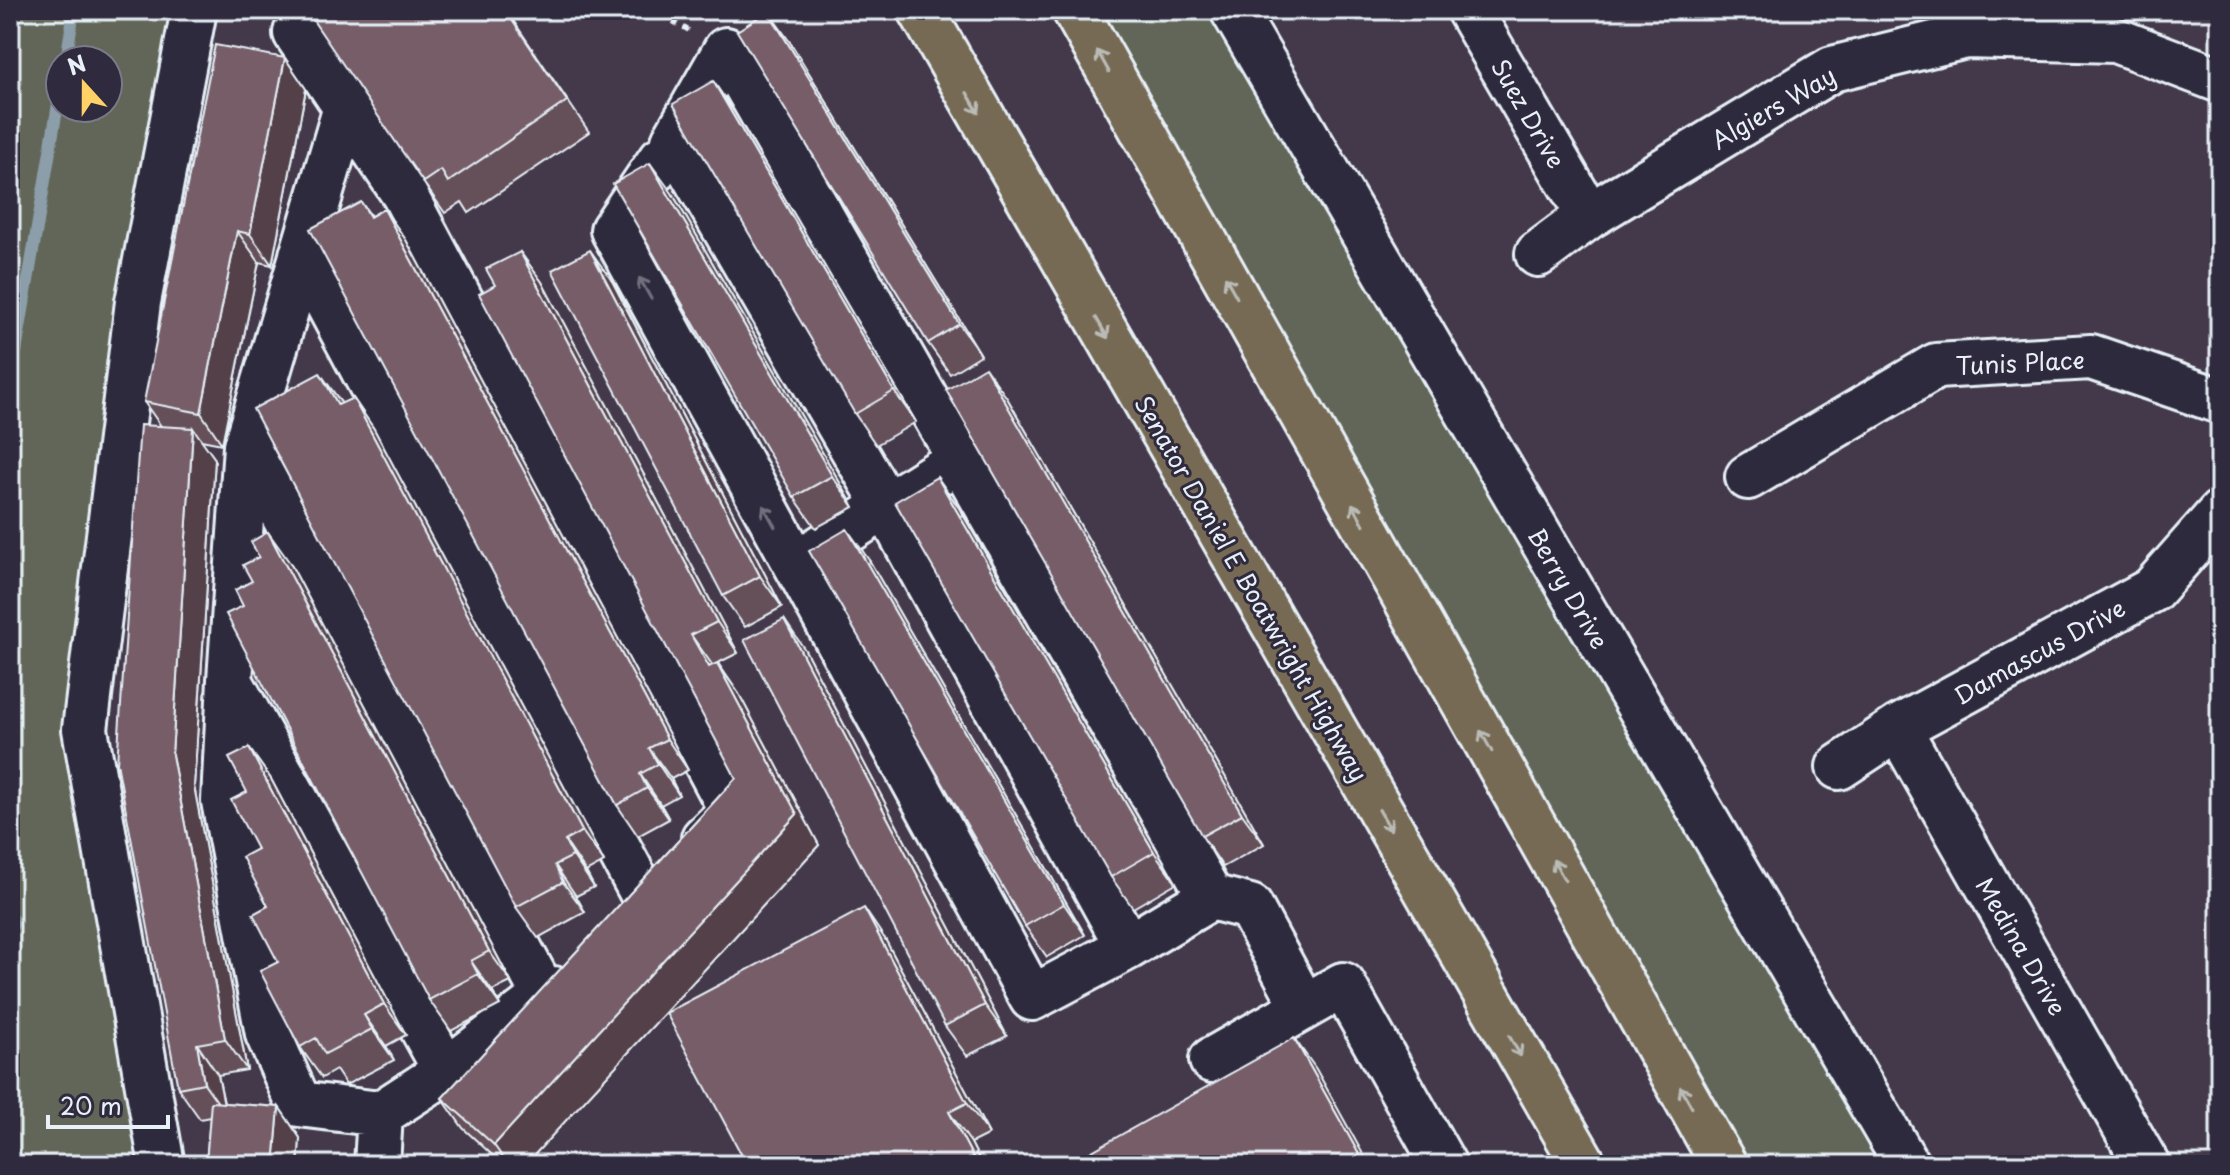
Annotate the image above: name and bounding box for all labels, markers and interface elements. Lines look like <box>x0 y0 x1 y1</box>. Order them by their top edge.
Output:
north arrow <box>44 44 124 124</box>
text: N <box>62 45 90 82</box>
one-way arrow <box>1095 50 1111 73</box>
street label: Suez Drive <box>1483 52 1575 174</box>
street label: Algiers Way <box>1704 57 1842 157</box>
one-way arrow <box>966 90 981 114</box>
one-way arrow <box>1223 276 1238 300</box>
one-way arrow <box>636 277 652 301</box>
one-way arrow <box>1094 316 1110 339</box>
street label: Tunis Place <box>1955 341 2085 383</box>
street label: Senator Daniel E Boatwright Highway <box>1126 388 1378 788</box>
one-way arrow <box>1350 503 1366 526</box>
one-way arrow <box>761 505 777 529</box>
street label: Berry Drive <box>1520 521 1618 655</box>
street label: Damascus Drive <box>1947 589 2131 713</box>
one-way arrow <box>1477 729 1493 753</box>
one-way arrow <box>1377 808 1393 831</box>
one-way arrow <box>1550 859 1566 883</box>
street label: Medina Drive <box>1968 870 2076 1022</box>
one-way arrow <box>1507 1034 1523 1057</box>
scale bar <box>48 1079 168 1129</box>
one-way arrow <box>1678 1086 1694 1109</box>
text: 20 m <box>60 1087 122 1123</box>

